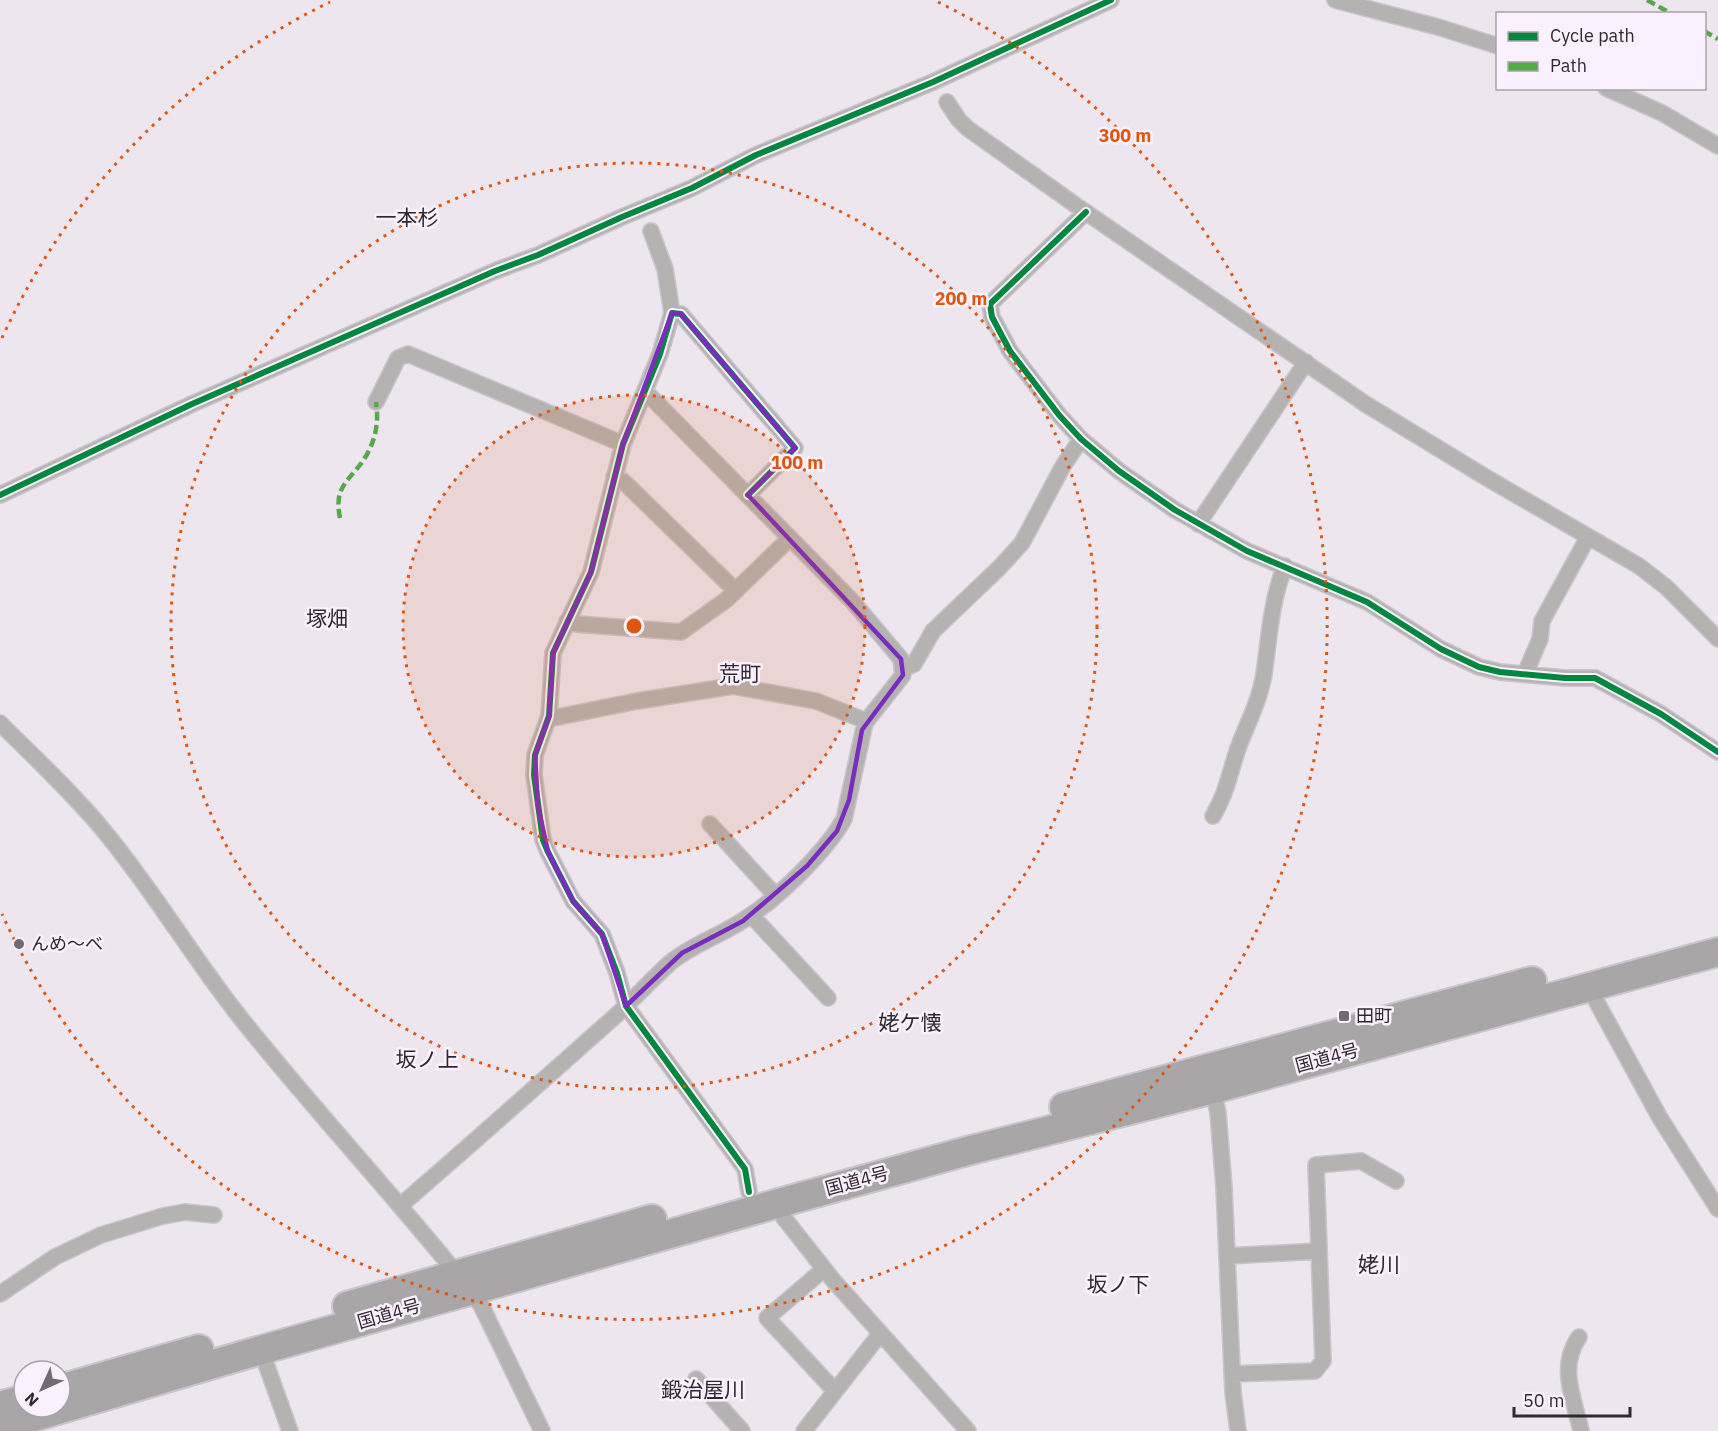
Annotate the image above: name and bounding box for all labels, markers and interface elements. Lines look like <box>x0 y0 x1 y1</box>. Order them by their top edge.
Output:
legend <box>1496 12 1706 90</box>
text: Cycle path <box>1550 24 1635 47</box>
text: Path <box>1550 54 1587 77</box>
text: 300 m <box>1099 124 1151 147</box>
district label: 一本杉 <box>376 203 439 231</box>
text: 200 m <box>935 287 987 310</box>
text: 100 m <box>771 451 823 474</box>
district label: 塚畑 <box>306 604 348 632</box>
centre of rings <box>624 616 644 636</box>
district label: 荒町 <box>719 659 761 687</box>
place label: んめ～べ <box>31 932 103 955</box>
marker: んめ～べ <box>12 937 26 951</box>
place label: 田町 <box>1356 1004 1392 1027</box>
district label: 姥ケ懐 <box>879 1008 942 1036</box>
marker: 田町 <box>1337 1009 1351 1023</box>
street label: 国道4号 <box>1293 1038 1361 1077</box>
district label: 坂ノ上 <box>396 1045 459 1073</box>
street label: 国道4号 <box>823 1161 891 1200</box>
district label: 姥川 <box>1358 1250 1400 1278</box>
district label: 坂ノ下 <box>1087 1270 1150 1298</box>
street label: 国道4号 <box>355 1294 423 1334</box>
north arrow <box>12 1359 72 1419</box>
district label: 鍛治屋川 <box>661 1375 745 1403</box>
scale bar <box>1514 1380 1630 1418</box>
text: N <box>20 1388 43 1411</box>
text: 50 m <box>1523 1389 1565 1412</box>

